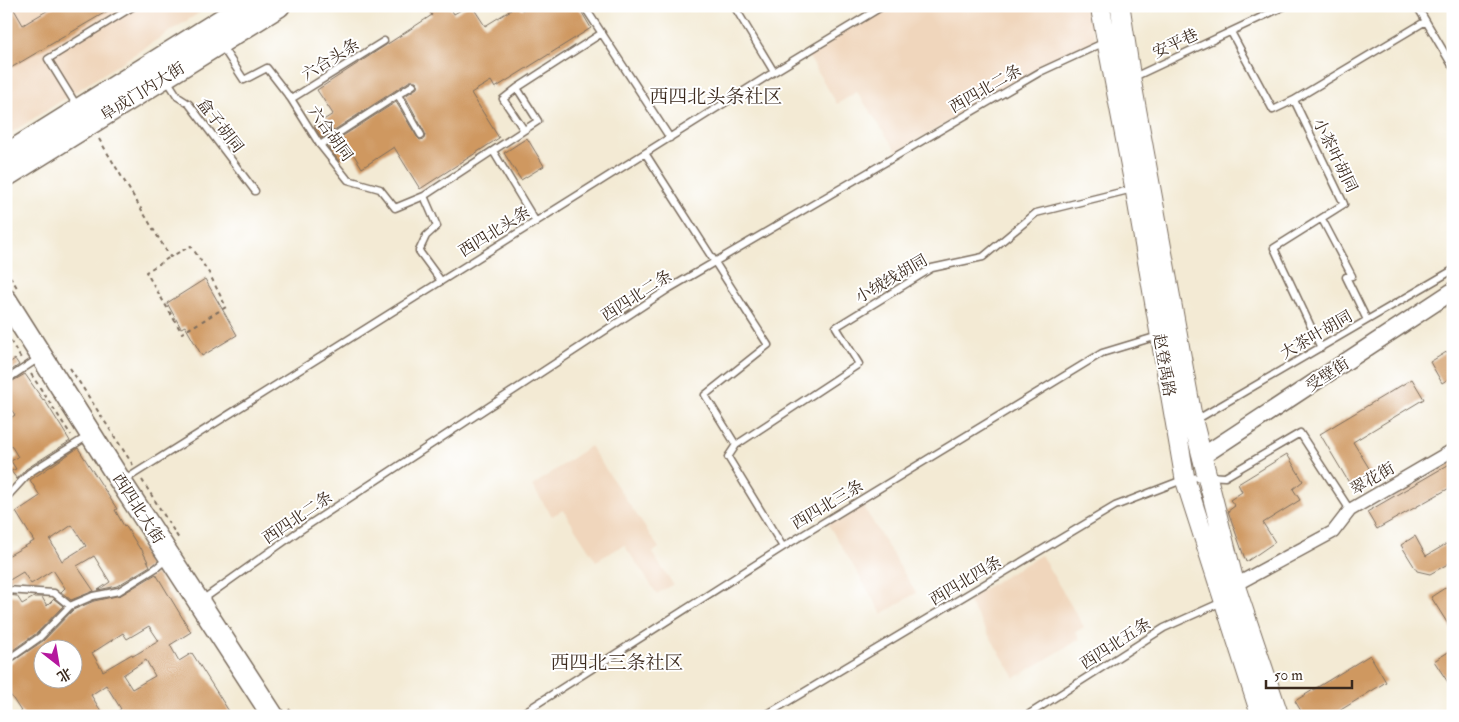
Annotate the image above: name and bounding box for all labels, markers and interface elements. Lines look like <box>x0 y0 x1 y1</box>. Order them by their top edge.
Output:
street label: 安平巷 <box>1149 25 1201 63</box>
street label: 六合头条 <box>298 34 363 85</box>
street label: 阜成门内大街 <box>97 58 189 126</box>
street label: 西四北二条 <box>946 60 1025 118</box>
district label: 西四北头条社区 <box>649 85 783 109</box>
street label: 盒子胡同 <box>193 94 248 157</box>
street label: 六合胡同 <box>303 102 357 165</box>
street label: 小茶叶胡同 <box>1309 115 1362 196</box>
street label: 西四北头条 <box>455 202 534 262</box>
street label: 小绒线胡同 <box>852 250 931 308</box>
street label: 西四北二条 <box>598 266 676 326</box>
street label: 大茶叶胡同 <box>1277 306 1356 364</box>
street label: 赵登禹路 <box>1149 332 1179 398</box>
street label: 受壁街 <box>1302 353 1353 396</box>
street label: 翠花街 <box>1347 458 1398 500</box>
street label: 西四北大街 <box>108 470 168 548</box>
street label: 西四北三条 <box>788 476 867 534</box>
street label: 西四北二条 <box>259 487 336 548</box>
street label: 西四北四条 <box>926 552 1005 610</box>
street label: 西四北五条 <box>1077 614 1155 674</box>
north arrow <box>32 640 82 690</box>
district label: 西四北三条社区 <box>550 651 684 675</box>
scale bar <box>1266 657 1353 689</box>
text: 北 <box>54 664 75 686</box>
text: 50 m <box>1274 666 1303 685</box>

